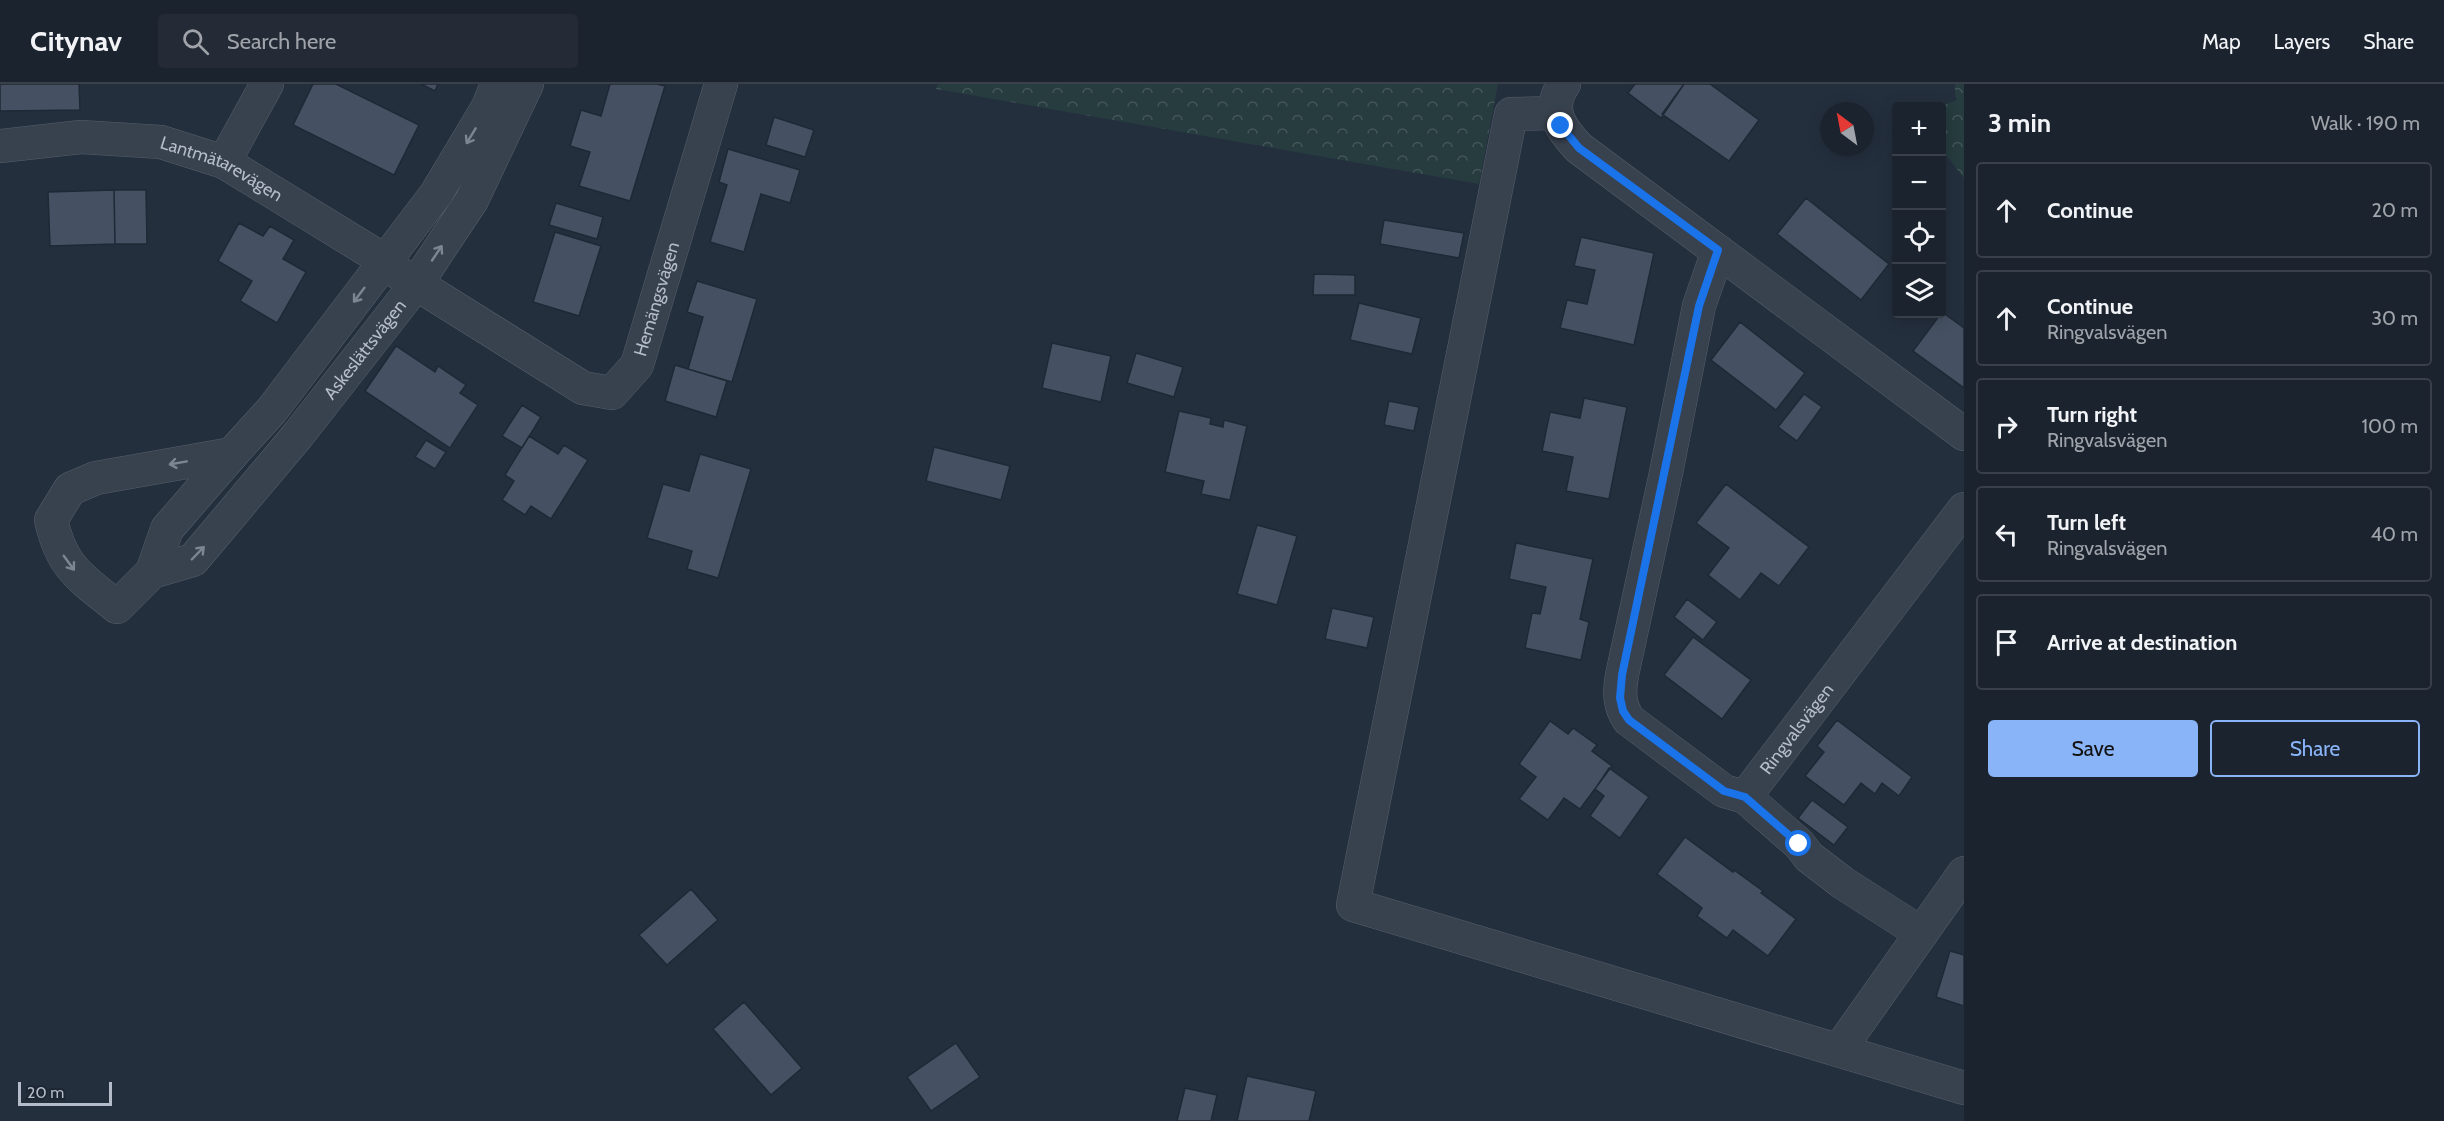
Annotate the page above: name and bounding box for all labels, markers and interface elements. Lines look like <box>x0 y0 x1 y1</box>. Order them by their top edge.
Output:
search box <box>158 14 578 68</box>
text: Citynav <box>30 24 122 58</box>
icon: search <box>179 25 212 58</box>
text: Search here <box>227 28 336 55</box>
text: Map <box>2202 29 2241 54</box>
text: Layers <box>2274 29 2330 54</box>
text: Share <box>2363 29 2414 54</box>
north arrow <box>1820 102 1874 156</box>
map controls <box>1892 102 1946 318</box>
button: + <box>1892 102 1946 156</box>
text: 3 min <box>1988 107 2051 139</box>
text: Walk · 190 m <box>2311 111 2420 135</box>
route end <box>1547 112 1573 138</box>
one-way arrow <box>464 127 476 144</box>
street label: Lantmätarevägen <box>158 131 287 206</box>
button: − <box>1892 156 1946 210</box>
icon: ahead <box>1990 194 2023 227</box>
text: Continue <box>2047 197 2133 224</box>
text: 20 m <box>2372 198 2418 222</box>
button: locate <box>1892 210 1946 264</box>
street label: Hemängsvägen <box>629 239 684 359</box>
one-way arrow <box>431 245 443 262</box>
button: layers <box>1892 264 1946 318</box>
one-way arrow <box>353 287 365 303</box>
text: Continue <box>2047 293 2133 320</box>
street label: Askeslättsvägen <box>319 295 411 404</box>
icon: ahead <box>1990 302 2023 335</box>
text: 30 m <box>2371 306 2418 330</box>
text: Ringvalsvägen <box>2047 320 2167 344</box>
text: Turn right <box>2047 401 2137 428</box>
icon: right <box>1990 410 2023 443</box>
text: 100 m <box>2362 414 2418 438</box>
text: Ringvalsvägen <box>2047 428 2167 452</box>
one-way arrow <box>168 458 188 469</box>
text: Turn left <box>2047 509 2126 536</box>
icon: left <box>1990 518 2023 551</box>
text: 40 m <box>2370 522 2418 546</box>
text: Ringvalsvägen <box>2047 536 2167 560</box>
one-way arrow <box>190 546 205 561</box>
one-way arrow <box>62 554 75 570</box>
icon: arrive <box>1990 626 2023 659</box>
text: Arrive at destination <box>2047 629 2237 656</box>
street label: Ringvalsvägen <box>1755 679 1838 779</box>
button: Save <box>1988 720 2198 777</box>
button: Share <box>2210 720 2420 777</box>
route start <box>1785 830 1811 856</box>
scale bar <box>18 1079 112 1106</box>
text: 20 m <box>27 1083 64 1102</box>

